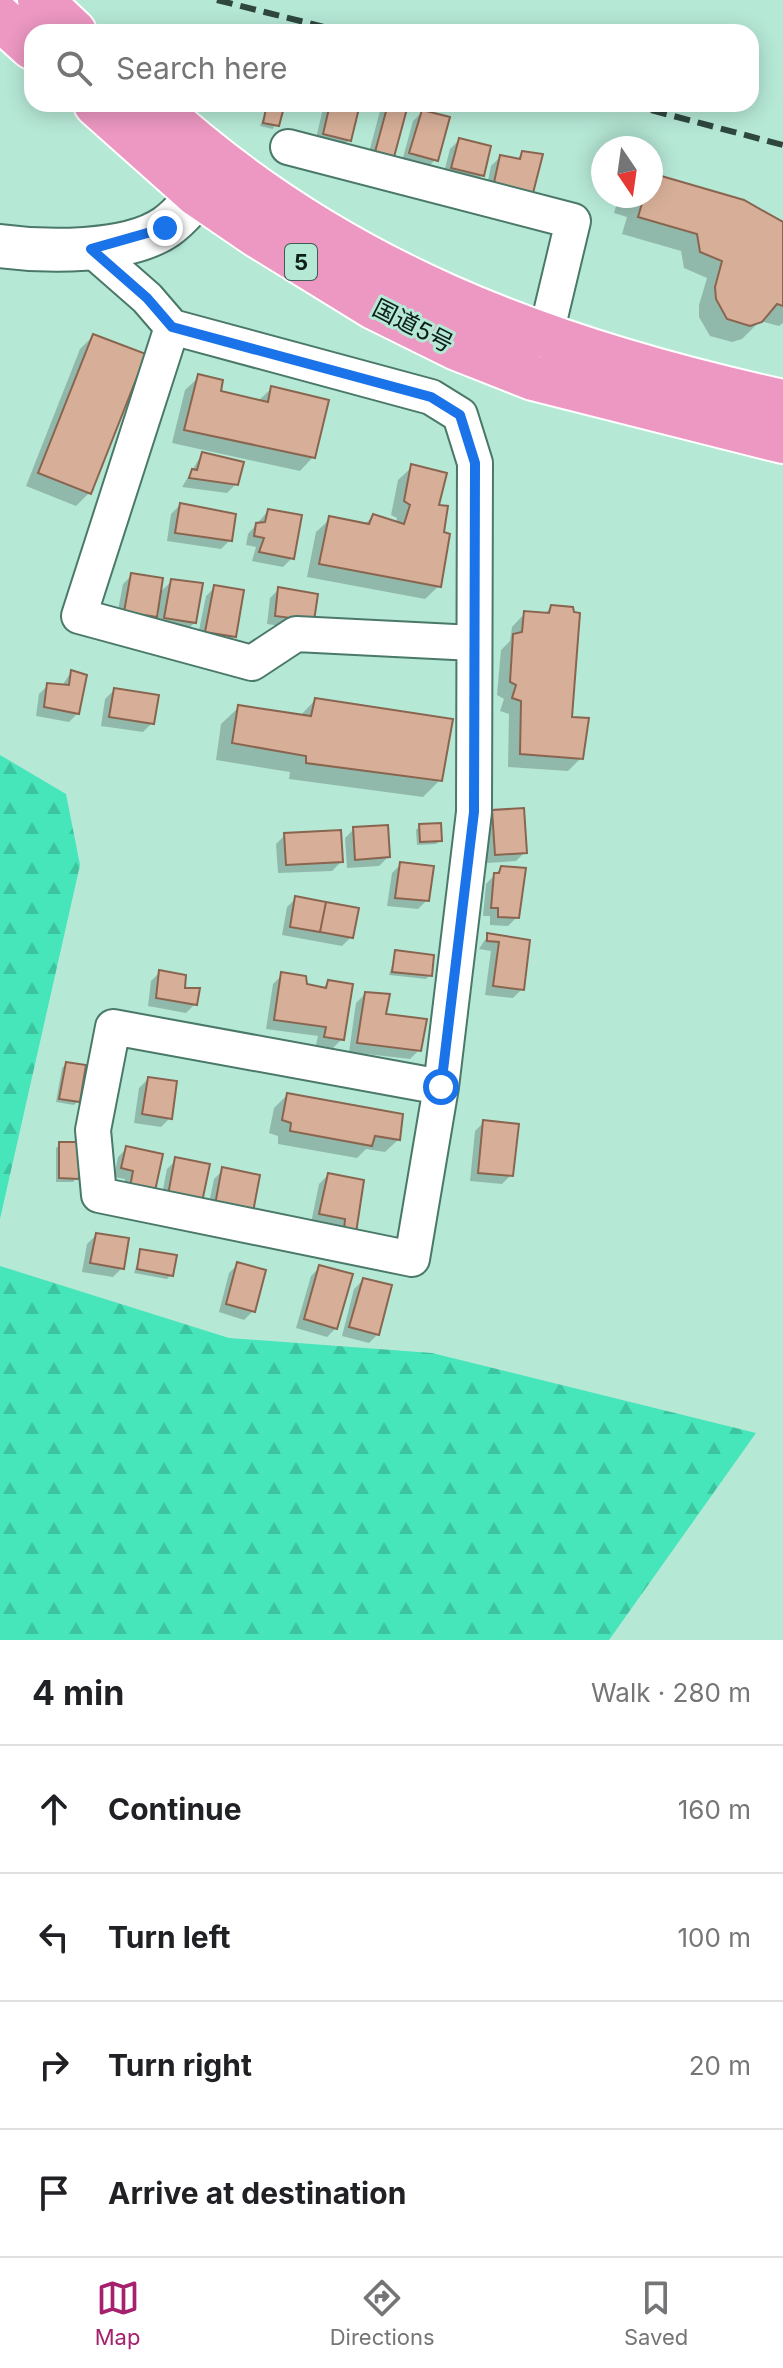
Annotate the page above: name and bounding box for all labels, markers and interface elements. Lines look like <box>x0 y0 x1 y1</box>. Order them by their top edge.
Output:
search box <box>24 24 759 112</box>
icon: search <box>52 46 96 90</box>
text: Search here <box>116 50 288 86</box>
north arrow <box>591 136 663 208</box>
route end <box>147 210 183 246</box>
road number: 5 <box>285 244 317 280</box>
street label: 国道5号 <box>368 293 458 358</box>
route start <box>423 1069 459 1105</box>
text: 4 min <box>32 1672 124 1713</box>
text: Walk · 280 m <box>591 1677 751 1708</box>
icon: ahead <box>32 1787 76 1831</box>
text: Continue <box>108 1791 242 1827</box>
text: 160 m <box>678 1794 751 1825</box>
icon: left <box>32 1915 76 1959</box>
text: Turn left <box>108 1919 230 1955</box>
text: 100 m <box>678 1922 751 1953</box>
icon: right <box>32 2043 76 2087</box>
text: Turn right <box>108 2047 252 2083</box>
text: 20 m <box>689 2050 751 2081</box>
icon: arrive <box>32 2171 76 2215</box>
text: Arrive at destination <box>108 2175 406 2211</box>
tab: Map <box>95 2276 140 2350</box>
tab: Directions <box>330 2276 435 2350</box>
tab: Saved <box>624 2276 688 2350</box>

